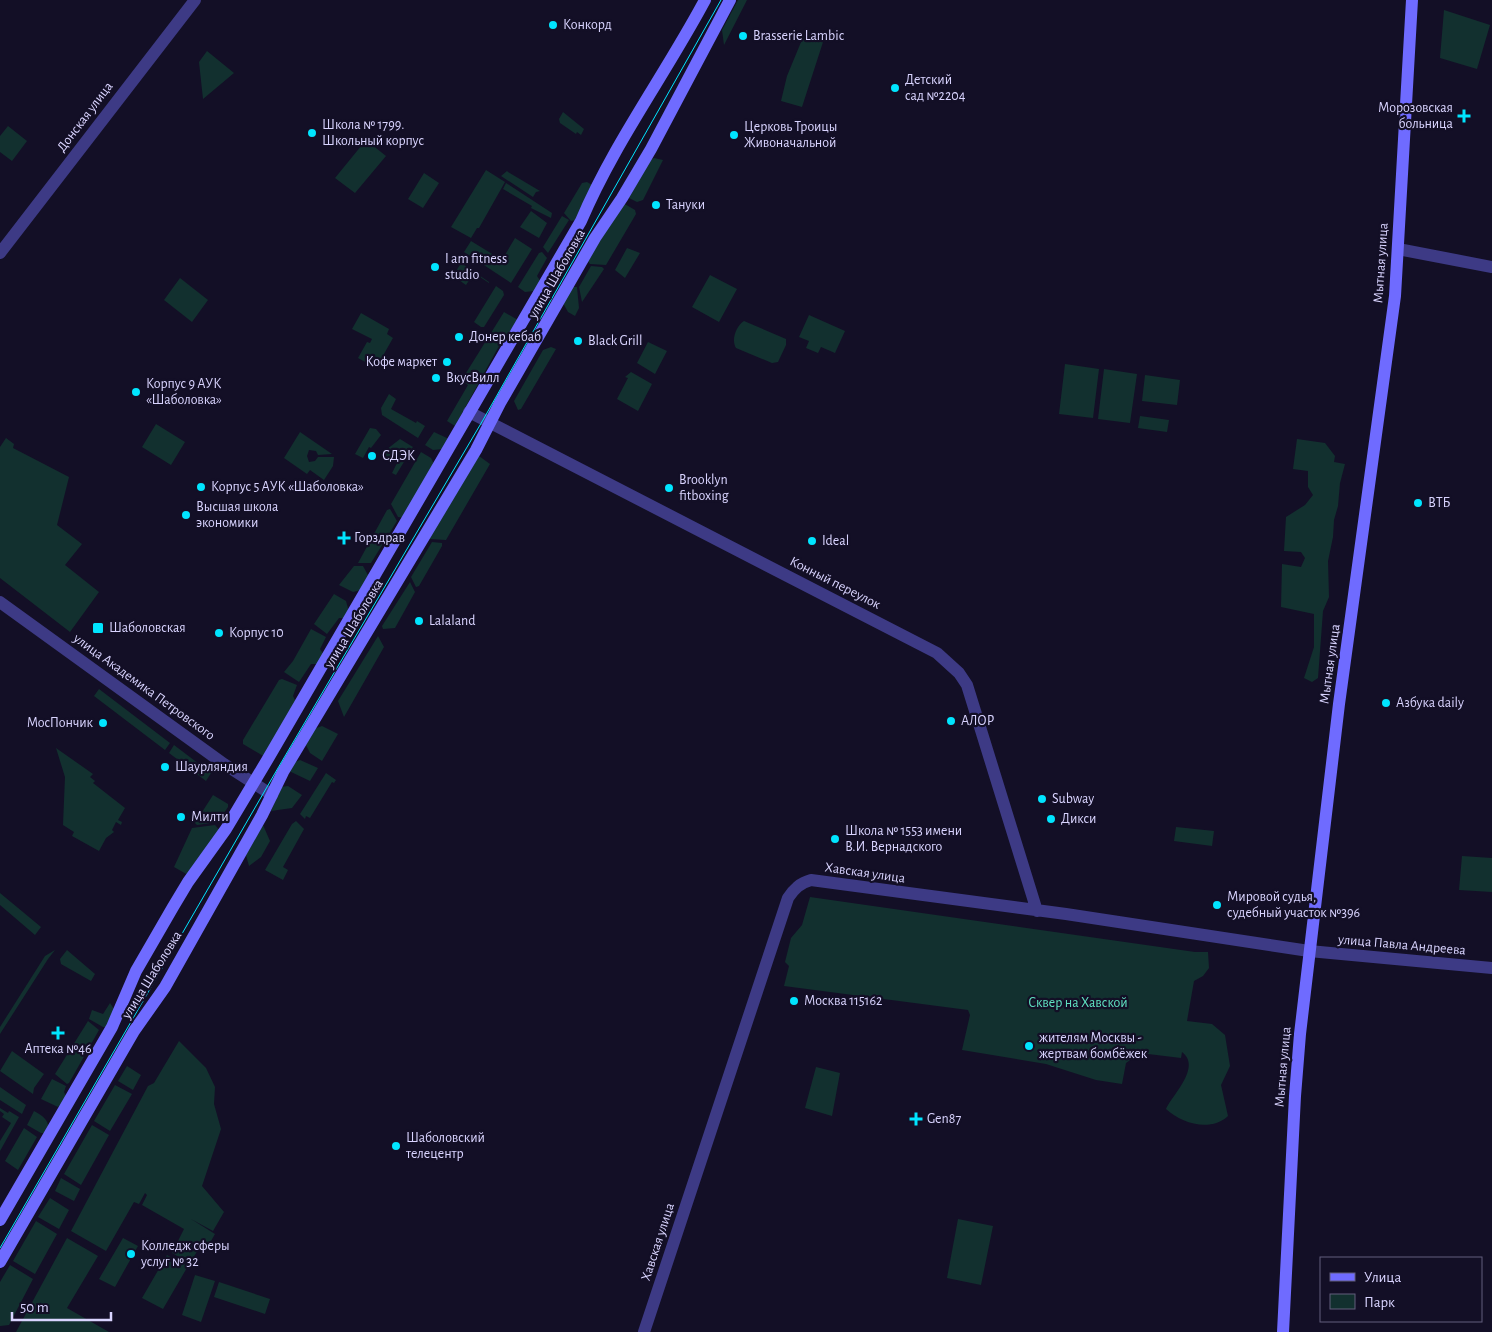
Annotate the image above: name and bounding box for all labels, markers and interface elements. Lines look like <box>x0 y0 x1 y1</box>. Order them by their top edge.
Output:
place label: Конкорд <box>563 18 612 32</box>
marker: Конкорд <box>547 19 559 31</box>
place label: Brasserie Lambic <box>753 29 845 43</box>
marker: Brasserie Lambic <box>737 30 749 42</box>
place label: Детский сад №2204 <box>905 73 966 103</box>
street label: Донская улица <box>54 79 116 154</box>
marker: Детский сад №2204 <box>889 82 901 94</box>
place label: Морозовская больница <box>1378 101 1454 131</box>
marker: Морозовская больница <box>1457 109 1471 123</box>
place label: Школа № 1799. Школьный корпус <box>322 118 424 148</box>
place label: Церковь Троицы Живоначальной <box>744 120 837 150</box>
marker: Школа № 1799. Школьный корпус <box>306 127 318 139</box>
marker: Церковь Троицы Живоначальной <box>728 129 740 141</box>
place label: Тануки <box>666 198 705 212</box>
marker: Тануки <box>650 199 662 211</box>
street label: Мытная улица <box>1371 222 1391 304</box>
street label: улица Шаболовка <box>525 227 588 322</box>
place label: I am fitness studio <box>445 252 507 282</box>
marker: I am fitness studio <box>429 261 441 273</box>
place label: Донер кебаб <box>469 330 541 344</box>
marker: Донер кебаб <box>453 331 465 343</box>
place label: Black Grill <box>588 334 642 348</box>
marker: Black Grill <box>572 335 584 347</box>
place label: Кофе маркет <box>366 355 438 369</box>
marker: Кофе маркет <box>441 356 453 368</box>
place label: ВкусВилл <box>446 371 499 385</box>
marker: ВкусВилл <box>430 372 442 384</box>
place label: Корпус 9 АУК «Шаболовка» <box>146 377 222 407</box>
marker: Корпус 9 АУК «Шаболовка» <box>130 386 142 398</box>
place label: СДЭК <box>382 449 415 463</box>
marker: СДЭК <box>366 450 378 462</box>
place label: Brooklyn fitboxing <box>679 473 729 503</box>
place label: Корпус 5 АУК «Шаболовка» <box>211 480 364 494</box>
marker: Корпус 5 АУК «Шаболовка» <box>195 481 207 493</box>
marker: Brooklyn fitboxing <box>663 482 675 494</box>
place label: ВТБ <box>1428 496 1451 510</box>
marker: ВТБ <box>1412 497 1424 509</box>
place label: Высшая школа экономики <box>196 500 279 530</box>
marker: Высшая школа экономики <box>180 509 192 521</box>
place label: Горздрав <box>354 531 405 545</box>
marker: Горздрав <box>338 532 350 544</box>
place label: Ideal <box>822 534 849 548</box>
marker: Ideal <box>806 535 818 547</box>
street label: Конный переулок <box>787 554 883 612</box>
street label: улица Шаболовка <box>322 577 386 671</box>
place label: Lalaland <box>429 614 475 628</box>
marker: Lalaland <box>413 615 425 627</box>
marker: Шаболовская <box>91 621 105 635</box>
place label: Шаболовская <box>109 621 186 635</box>
street label: Мытная улица <box>1317 622 1343 705</box>
place label: Корпус 10 <box>229 626 284 640</box>
marker: Корпус 10 <box>213 627 225 639</box>
street label: улица Академика Петровского <box>70 631 217 743</box>
place label: Азбука daily <box>1396 696 1464 710</box>
marker: Азбука daily <box>1380 697 1392 709</box>
place label: АЛОР <box>961 714 994 728</box>
marker: АЛОР <box>945 715 957 727</box>
place label: МосПончик <box>27 716 94 730</box>
marker: МосПончик <box>97 717 109 729</box>
place label: Шаурляндия <box>175 760 248 774</box>
marker: Шаурляндия <box>159 761 171 773</box>
place label: Subway <box>1052 792 1094 806</box>
marker: Subway <box>1036 793 1048 805</box>
place label: Милти <box>191 810 229 824</box>
marker: Милти <box>175 811 187 823</box>
place label: Дикси <box>1061 812 1096 826</box>
marker: Дикси <box>1045 813 1057 825</box>
place label: Школа № 1553 имени В.И. Вернадского <box>845 824 962 854</box>
marker: Школа № 1553 имени В.И. Вернадского <box>829 833 841 845</box>
street label: Хавская улица <box>824 860 907 886</box>
place label: Мировой судья, судебный участок №396 <box>1227 890 1360 920</box>
marker: Мировой судья, судебный участок №396 <box>1211 899 1223 911</box>
street label: улица Шаболовка <box>119 928 185 1022</box>
street label: улица Павла Андреева <box>1337 932 1467 958</box>
place label: Москва 115162 <box>804 994 882 1008</box>
marker: Москва 115162 <box>788 995 800 1007</box>
park label: Сквер на Хавской <box>1028 996 1128 1010</box>
street label: Мытная улица <box>1273 1026 1294 1108</box>
marker: Аптека №46 <box>52 1027 64 1039</box>
place label: жителям Москвы - жертвам бомбёжек <box>1039 1031 1148 1061</box>
marker: жителям Москвы - жертвам бомбёжек <box>1023 1040 1035 1052</box>
place label: Аптека №46 <box>25 1042 91 1056</box>
marker: Gen87 <box>909 1112 923 1126</box>
place label: Gen87 <box>927 1112 961 1126</box>
place label: Шаболовский телецентр <box>405 1131 485 1161</box>
marker: Шаболовский телецентр <box>390 1140 402 1152</box>
street label: Хавская улица <box>639 1201 677 1283</box>
place label: Колледж сферы услуг № 32 <box>140 1239 230 1269</box>
marker: Колледж сферы услуг № 32 <box>125 1248 137 1260</box>
legend <box>1320 1257 1482 1322</box>
text: Улица <box>1364 1270 1401 1285</box>
scale bar <box>12 1290 111 1322</box>
text: Парк <box>1364 1295 1395 1310</box>
text: 50 m <box>20 1300 49 1315</box>

